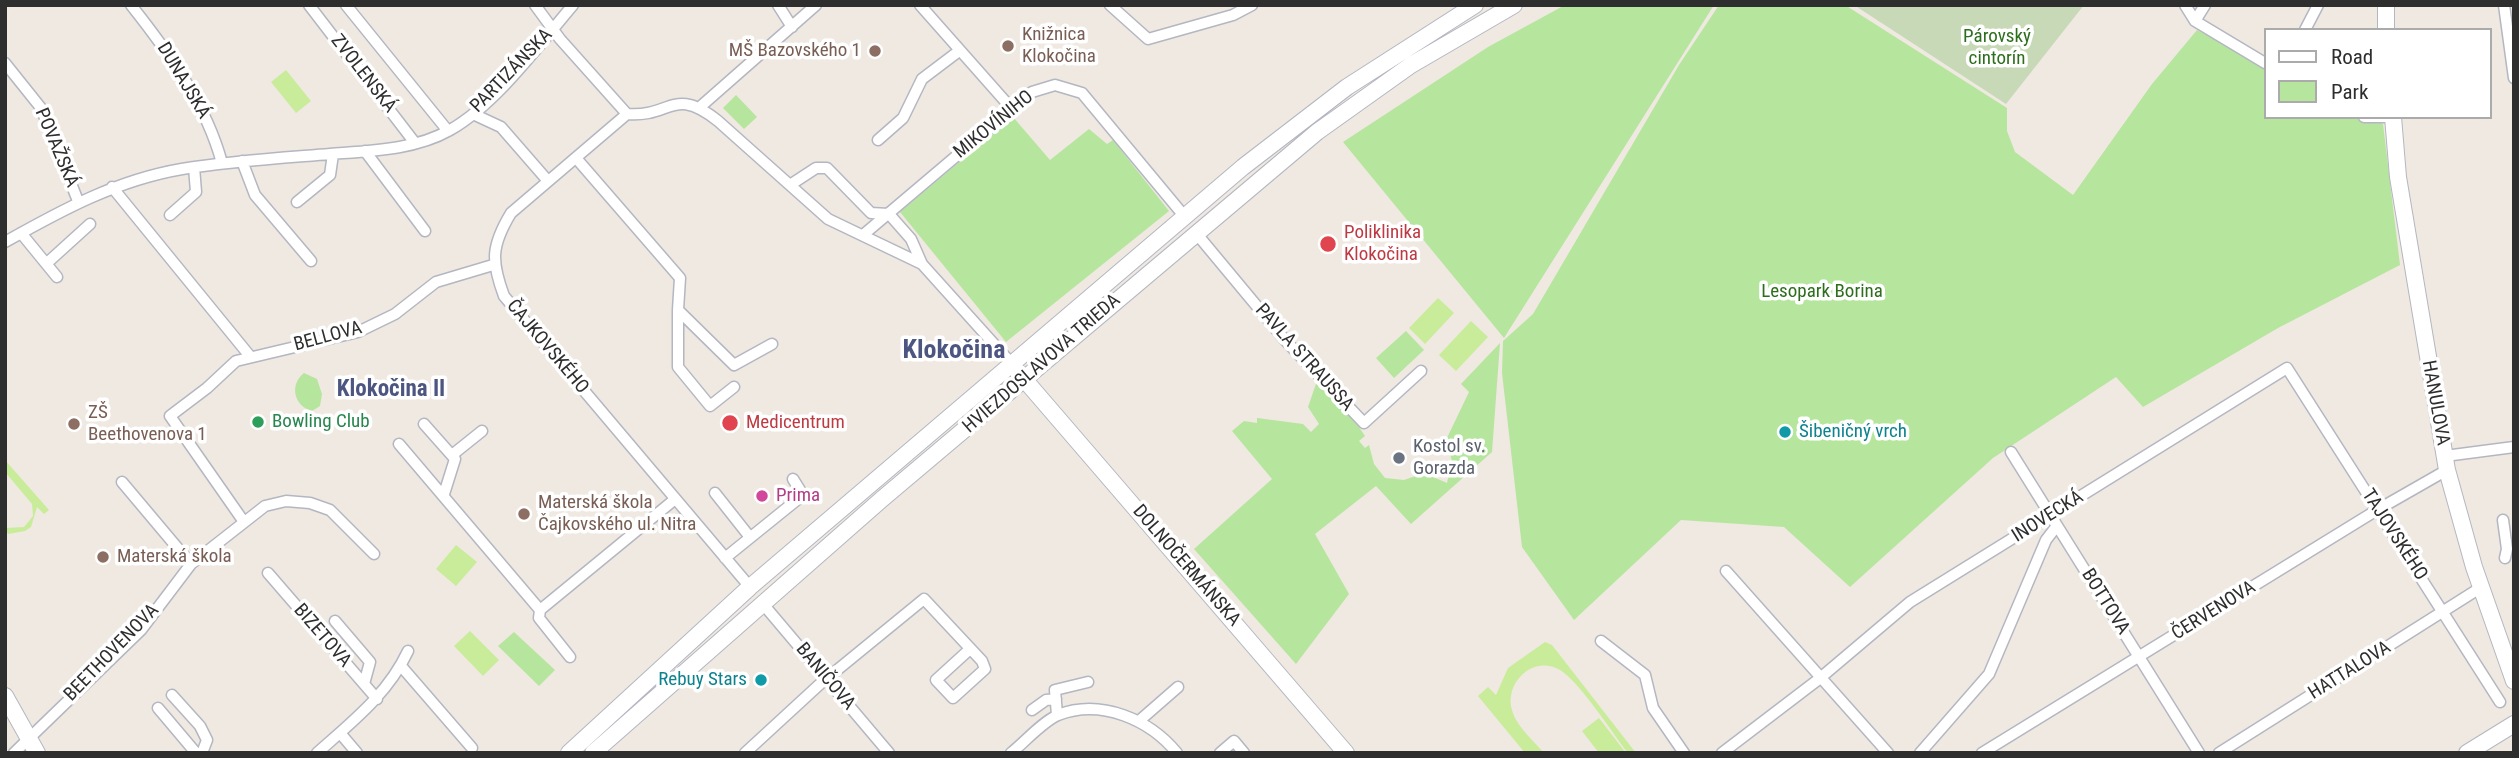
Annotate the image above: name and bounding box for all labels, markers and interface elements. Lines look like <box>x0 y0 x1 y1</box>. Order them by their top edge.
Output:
street label: PARTIZÁNSKA <box>466 24 558 118</box>
place label: Knižnica Klokočina <box>1022 24 1096 68</box>
park label: Párovský cintorín <box>1963 26 2031 70</box>
legend <box>2264 28 2491 119</box>
street label: ZVOLENSKÁ <box>325 30 401 118</box>
marker: Knižnica Klokočina <box>1000 38 1016 54</box>
street label: DUNAJSKÁ <box>151 39 215 123</box>
place label: MŠ Bazovského 1 <box>729 40 861 62</box>
marker: MŠ Bazovského 1 <box>867 43 883 59</box>
text: Road <box>2331 45 2373 69</box>
text: Park <box>2331 80 2368 104</box>
street label: MIKOVÍNIHO <box>950 86 1038 164</box>
street label: POVAŽSKÁ <box>29 105 83 191</box>
place label: Poliklinika Klokočina <box>1344 222 1421 266</box>
marker: Poliklinika Klokočina <box>1318 234 1338 254</box>
park label: Lesopark Borina <box>1761 281 1883 303</box>
street label: HVIEZDOSLAVOVA TRIEDA <box>959 290 1125 438</box>
street label: ČAJKOVSKÉHO <box>501 295 593 399</box>
street label: PAVLA STRAUSSA <box>1250 300 1358 416</box>
street label: BELLOVA <box>292 317 364 357</box>
district label: Klokočina <box>903 335 1005 367</box>
street label: HANULOVA <box>2416 359 2454 447</box>
district label: Klokočina II <box>337 376 445 404</box>
place label: ZŠ Beethovenova 1 <box>88 402 207 446</box>
place label: Bowling Club <box>272 411 370 433</box>
place label: Medicentrum <box>746 412 845 434</box>
marker: Medicentrum <box>720 413 740 433</box>
marker: Bowling Club <box>250 414 266 430</box>
marker: ZŠ Beethovenova 1 <box>66 416 82 432</box>
place label: Šibeničný vrch <box>1799 421 1907 443</box>
marker: Šibeničný vrch <box>1777 424 1793 440</box>
place label: Kostol sv. Gorazda <box>1413 436 1486 480</box>
marker: Kostol sv. Gorazda <box>1391 450 1407 466</box>
place label: Prima <box>776 485 820 507</box>
street label: TAJOVSKÉHO <box>2356 485 2432 585</box>
street label: INOVECKÁ <box>2008 486 2088 548</box>
marker: Prima <box>754 488 770 504</box>
place label: Materská škola Čajkovského ul. Nitra <box>538 492 696 536</box>
street label: DOLNOČERMÁNSKA <box>1127 501 1245 631</box>
marker: Materská škola Čajkovského ul. Nitra <box>516 506 532 522</box>
place label: Materská škola <box>117 546 232 568</box>
marker: Materská škola <box>95 549 111 565</box>
street label: BOTTOVA <box>2076 565 2134 639</box>
street label: ČERVENOVA <box>2168 576 2260 646</box>
street label: BEETHOVENOVA <box>60 600 164 706</box>
street label: BIZETOVA <box>288 600 356 672</box>
street label: HATTALOVA <box>2305 637 2395 705</box>
street label: BANIČOVA <box>790 639 860 715</box>
place label: Rebuy Stars <box>658 669 747 691</box>
marker: Rebuy Stars <box>753 672 769 688</box>

